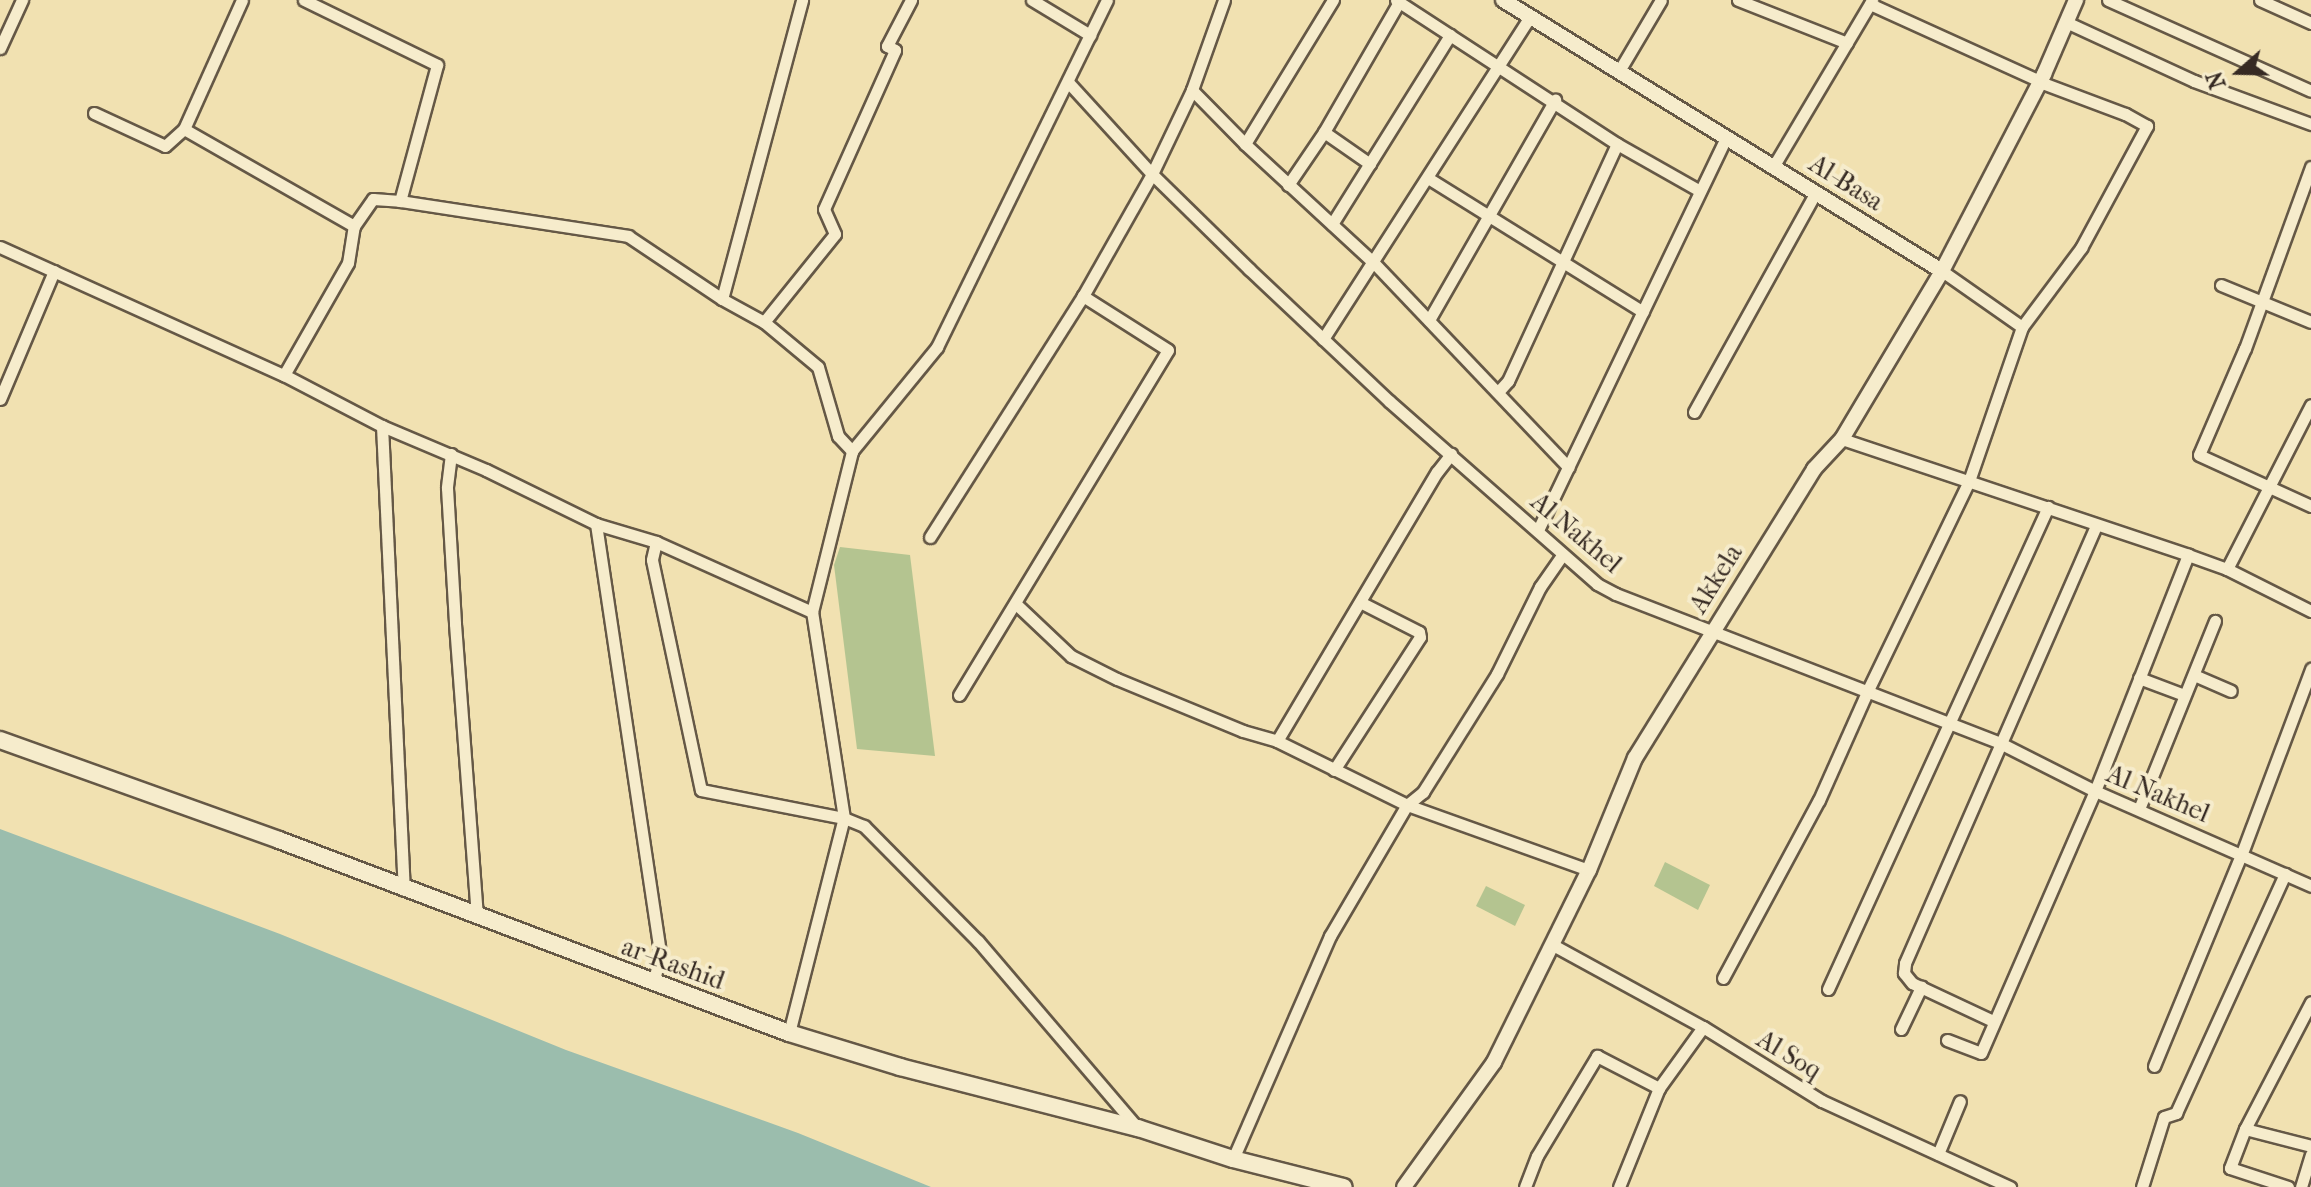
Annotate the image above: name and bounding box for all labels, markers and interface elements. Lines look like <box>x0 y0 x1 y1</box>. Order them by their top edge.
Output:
north arrow <box>2199 32 2279 112</box>
text: N <box>2201 68 2232 93</box>
street label: Al-Basa <box>1803 148 1889 218</box>
street label: Al Nakhel <box>1524 486 1628 580</box>
street label: Akkela <box>1683 539 1749 619</box>
street label: Al Nakhel <box>2102 758 2214 830</box>
street label: ar-Rashid <box>617 931 729 997</box>
street label: Al Soq <box>1751 1024 1827 1086</box>

